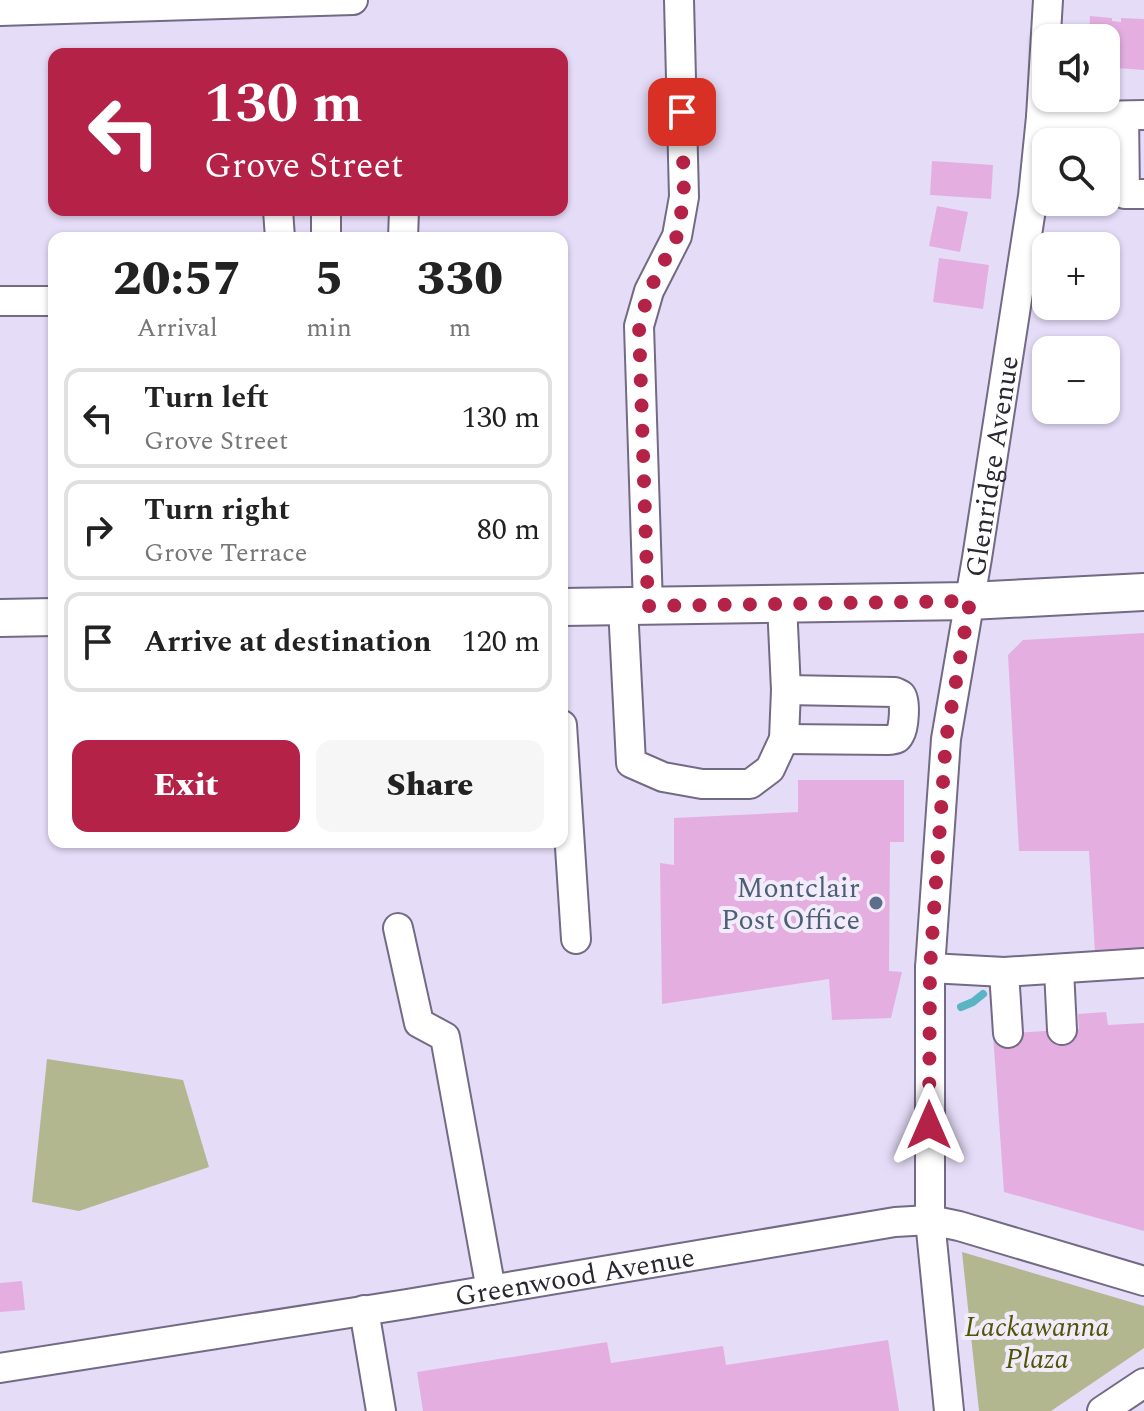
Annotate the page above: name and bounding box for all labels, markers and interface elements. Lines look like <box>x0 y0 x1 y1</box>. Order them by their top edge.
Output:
map controls <box>1032 24 1120 424</box>
button: sound <box>1032 24 1120 112</box>
text: 130 m <box>204 62 363 147</box>
pin <box>648 78 716 146</box>
icon: left <box>72 80 176 184</box>
icon: arrive <box>660 90 704 134</box>
button: search <box>1032 128 1120 216</box>
text: Grove Street <box>204 139 404 194</box>
button: + <box>1032 232 1120 320</box>
text: 20:57 <box>113 243 242 316</box>
text: 5 <box>315 243 344 316</box>
text: 330 <box>417 243 503 316</box>
text: Arrival <box>137 308 218 348</box>
text: min <box>306 308 352 348</box>
text: m <box>449 308 471 348</box>
button: − <box>1032 336 1120 424</box>
street label: Glenridge Avenue <box>954 353 1031 580</box>
text: Turn left <box>144 375 269 421</box>
text: 130 m <box>462 395 540 441</box>
icon: left <box>76 396 120 440</box>
text: Grove Street <box>144 421 288 461</box>
text: Turn right <box>144 487 290 533</box>
text: 80 m <box>477 507 540 553</box>
icon: right <box>76 508 120 552</box>
text: Grove Terrace <box>144 533 307 573</box>
text: Arrive at destination <box>144 619 431 665</box>
text: 120 m <box>462 619 540 665</box>
icon: arrive <box>76 620 120 664</box>
button: Exit <box>72 740 300 832</box>
button: Share <box>316 740 544 832</box>
place label: Montclair Post Office <box>721 867 860 942</box>
marker: Montclair Post Office <box>867 894 885 912</box>
position arrow <box>887 1083 971 1167</box>
street label: Greenwood Avenue <box>452 1236 698 1319</box>
park label: Lackawanna Plaza <box>965 1306 1109 1381</box>

